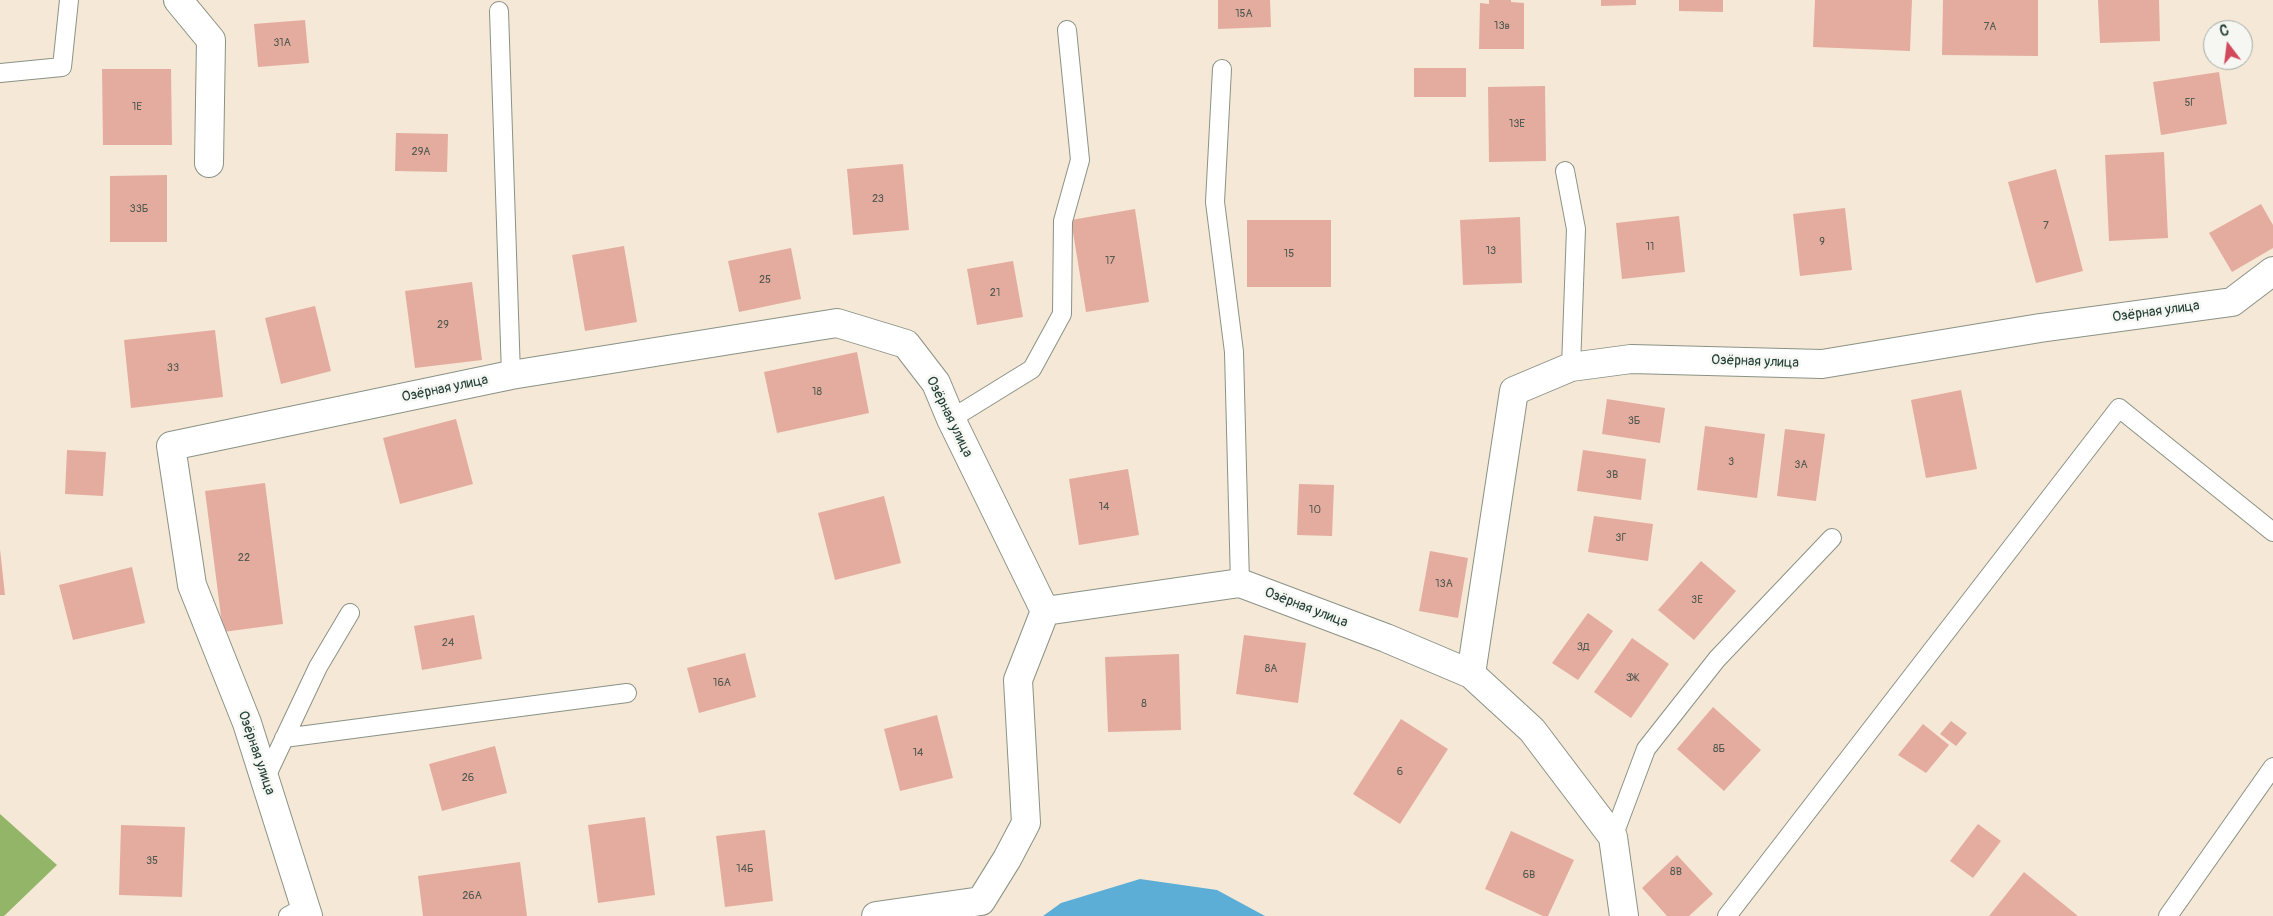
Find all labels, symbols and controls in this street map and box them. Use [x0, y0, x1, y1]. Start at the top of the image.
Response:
house number: 15А [1235, 7, 1253, 21]
house number: 13в [1494, 19, 1510, 33]
house number: 7А [1984, 20, 1996, 34]
north arrow [2203, 20, 2253, 70]
text: С [2218, 22, 2231, 40]
house number: 31А [273, 36, 291, 50]
house number: 5Г [2184, 96, 2196, 110]
house number: 1Е [132, 100, 142, 114]
house number: 13Е [1509, 117, 1525, 131]
house number: 29А [412, 145, 430, 159]
house number: 23 [872, 192, 884, 206]
house number: 33Б [130, 202, 148, 216]
house number: 7 [2043, 219, 2049, 233]
house number: 9 [1819, 235, 1825, 249]
house number: 11 [1646, 240, 1654, 254]
house number: 13 [1486, 244, 1496, 258]
house number: 15 [1284, 247, 1294, 261]
house number: 17 [1105, 254, 1115, 268]
house number: 25 [759, 273, 771, 287]
house number: 21 [990, 286, 1000, 300]
street label: Озёрная улица [2111, 298, 2201, 326]
house number: 29 [437, 318, 449, 332]
street label: Озёрная улица [1711, 352, 1799, 372]
house number: 33 [167, 361, 179, 375]
street label: Озёрная улица [400, 372, 490, 406]
street label: Озёрная улица [922, 374, 976, 460]
house number: 18 [812, 385, 822, 399]
house number: 3Б [1628, 414, 1640, 428]
house number: 3 [1728, 455, 1734, 469]
house number: 3А [1794, 458, 1808, 472]
house number: 3В [1606, 468, 1618, 482]
house number: 14 [1099, 500, 1109, 514]
house number: 10 [1309, 503, 1321, 517]
house number: 3Г [1615, 531, 1627, 545]
house number: 22 [238, 551, 250, 565]
house number: 13А [1435, 577, 1453, 591]
street label: Озёрная улица [1262, 584, 1350, 632]
house number: 3Е [1691, 593, 1703, 607]
house number: 24 [442, 636, 454, 650]
house number: 3Д [1577, 640, 1589, 654]
house number: 8А [1265, 662, 1277, 676]
house number: 3Ж [1626, 671, 1638, 685]
house number: 16А [713, 676, 731, 690]
house number: 8 [1141, 697, 1147, 711]
street label: Озёрная улица [234, 709, 278, 797]
house number: 8Б [1713, 742, 1725, 756]
house number: 14 [913, 746, 923, 760]
house number: 6 [1397, 765, 1403, 779]
house number: 26 [462, 771, 474, 785]
house number: 35 [146, 854, 158, 868]
house number: 14Б [736, 862, 754, 876]
house number: 8В [1670, 865, 1682, 879]
house number: 6В [1523, 868, 1535, 882]
house number: 26А [462, 889, 482, 903]

